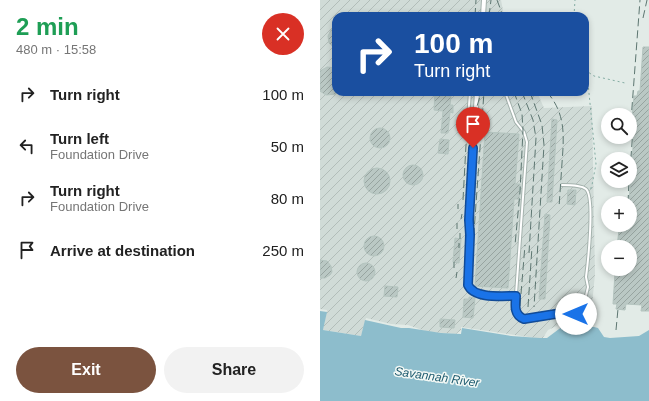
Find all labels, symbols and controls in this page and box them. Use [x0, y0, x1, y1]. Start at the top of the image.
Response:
text: 2 min [16, 13, 79, 40]
button: close [262, 13, 304, 55]
icon: right [348, 28, 400, 80]
text: 100 m [414, 28, 493, 59]
text: 480 m · 15:58 [16, 42, 96, 57]
text: Turn right [414, 61, 490, 81]
icon: right [16, 83, 38, 105]
text: Turn right [50, 86, 120, 103]
text: 100 m [262, 86, 304, 103]
pin [456, 107, 490, 148]
map controls [601, 108, 637, 276]
button: search [601, 108, 637, 144]
icon: arrive [462, 113, 484, 135]
text: Turn left [50, 130, 109, 147]
icon: left [16, 135, 38, 157]
text: 50 m [271, 138, 304, 155]
text: Foundation Drive [50, 147, 149, 162]
button: layers [601, 152, 637, 188]
text: Turn right [50, 182, 120, 199]
icon: right [16, 187, 38, 209]
text: 80 m [271, 190, 304, 207]
button: + [601, 196, 637, 232]
text: Foundation Drive [50, 199, 149, 214]
icon: arrive [16, 239, 38, 261]
button: − [601, 240, 637, 276]
text: Arrive at destination [50, 242, 195, 259]
text: 250 m [262, 242, 304, 259]
position arrow [555, 293, 597, 335]
button: Exit [16, 347, 156, 393]
button: Share [164, 347, 304, 393]
water label: Savannah River [394, 364, 481, 390]

